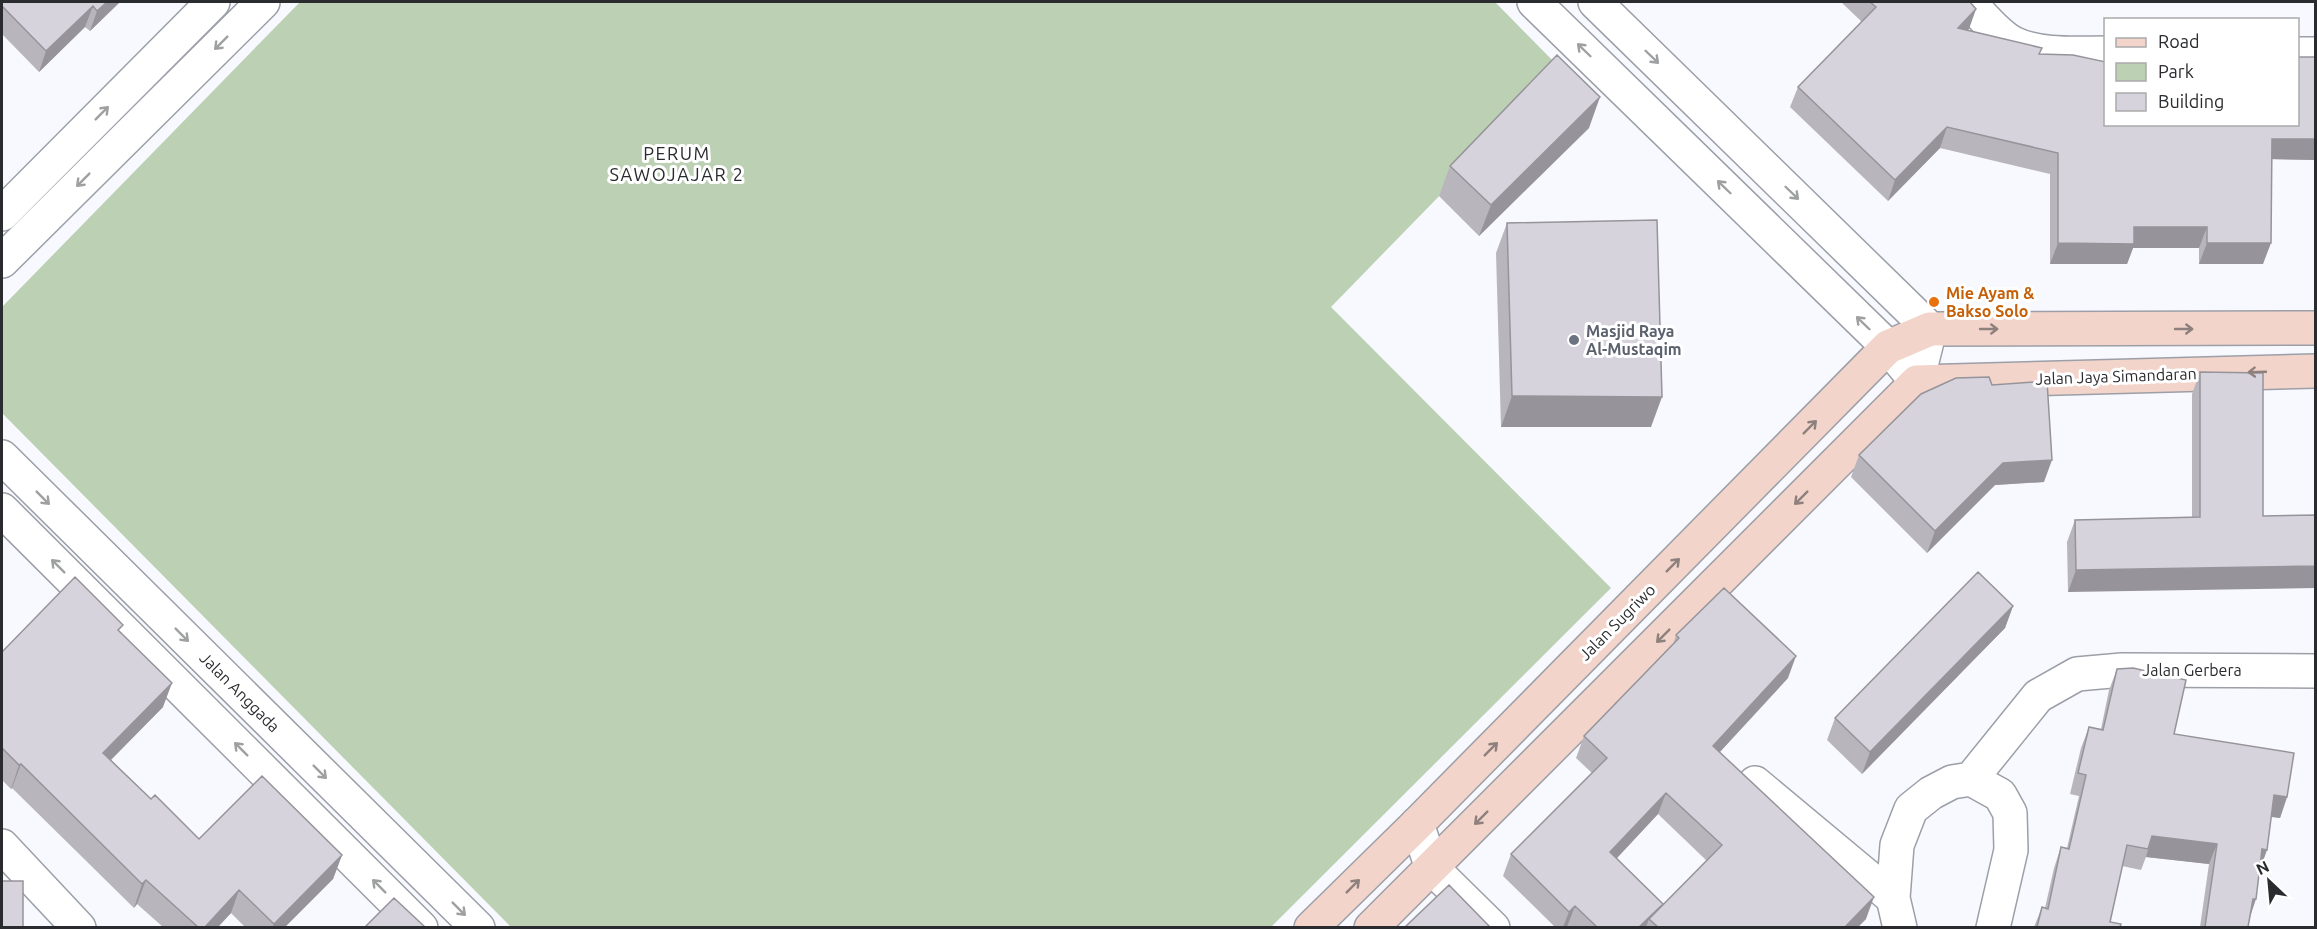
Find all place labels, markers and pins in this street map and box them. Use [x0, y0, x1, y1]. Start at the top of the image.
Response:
place label: Mie Ayam & Bakso Solo [1946, 284, 2034, 320]
marker: Mie Ayam & Bakso Solo [1927, 295, 1941, 309]
place label: Masjid Raya Al-Mustaqim [1586, 322, 1682, 358]
marker: Masjid Raya Al-Mustaqim [1567, 333, 1581, 347]

